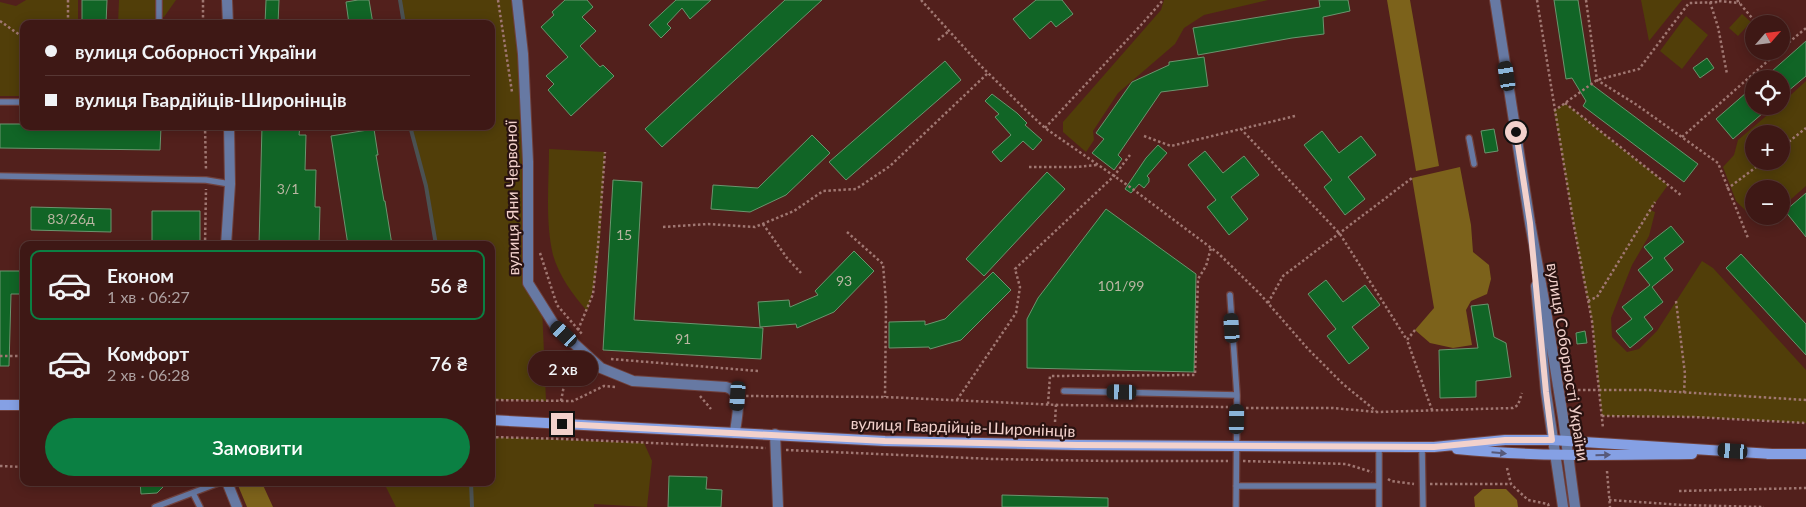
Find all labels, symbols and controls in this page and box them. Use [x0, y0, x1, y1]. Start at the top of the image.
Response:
north arrow [1745, 15, 1790, 60]
map controls [1745, 15, 1790, 225]
text: вулиця Соборності України [75, 40, 316, 63]
car [1497, 60, 1516, 92]
button: locate [1745, 70, 1790, 115]
text: вулиця Гвардійців-Широнінців [75, 88, 347, 111]
street label: вулиця Яни Червоної [501, 119, 522, 276]
route start [1505, 121, 1527, 143]
button: + [1745, 125, 1790, 170]
house number: 3/1 [277, 180, 299, 197]
button: − [1745, 180, 1790, 225]
house number: 83/26д [47, 210, 95, 227]
house number: 15 [616, 226, 632, 243]
street label: вулиця Соборності України [1543, 261, 1594, 462]
icon: car [47, 263, 92, 308]
text: Економ [107, 264, 174, 287]
house number: 93 [836, 272, 852, 289]
text: 56 ₴ [430, 274, 468, 297]
house number: 101/99 [1098, 277, 1144, 294]
text: 1 хв · 06:27 [107, 287, 190, 306]
car [1223, 313, 1240, 343]
car [547, 318, 580, 350]
house number: 91 [675, 330, 691, 347]
icon: car [47, 341, 92, 386]
text: Комфорт [107, 342, 189, 365]
text: 76 ₴ [430, 352, 468, 375]
callout: 2 хв [527, 352, 597, 386]
text: 2 хв [548, 359, 578, 378]
text: 2 хв · 06:28 [107, 365, 190, 384]
car [729, 381, 746, 411]
car [1106, 384, 1137, 400]
car [1229, 404, 1244, 434]
route end [551, 413, 573, 435]
street label: вулиця Гвардійців-Широнінців [850, 413, 1076, 440]
button: Замовити [45, 418, 470, 476]
car [1717, 442, 1748, 460]
one-way arrow [1492, 450, 1508, 458]
one-way arrow [1595, 451, 1611, 459]

